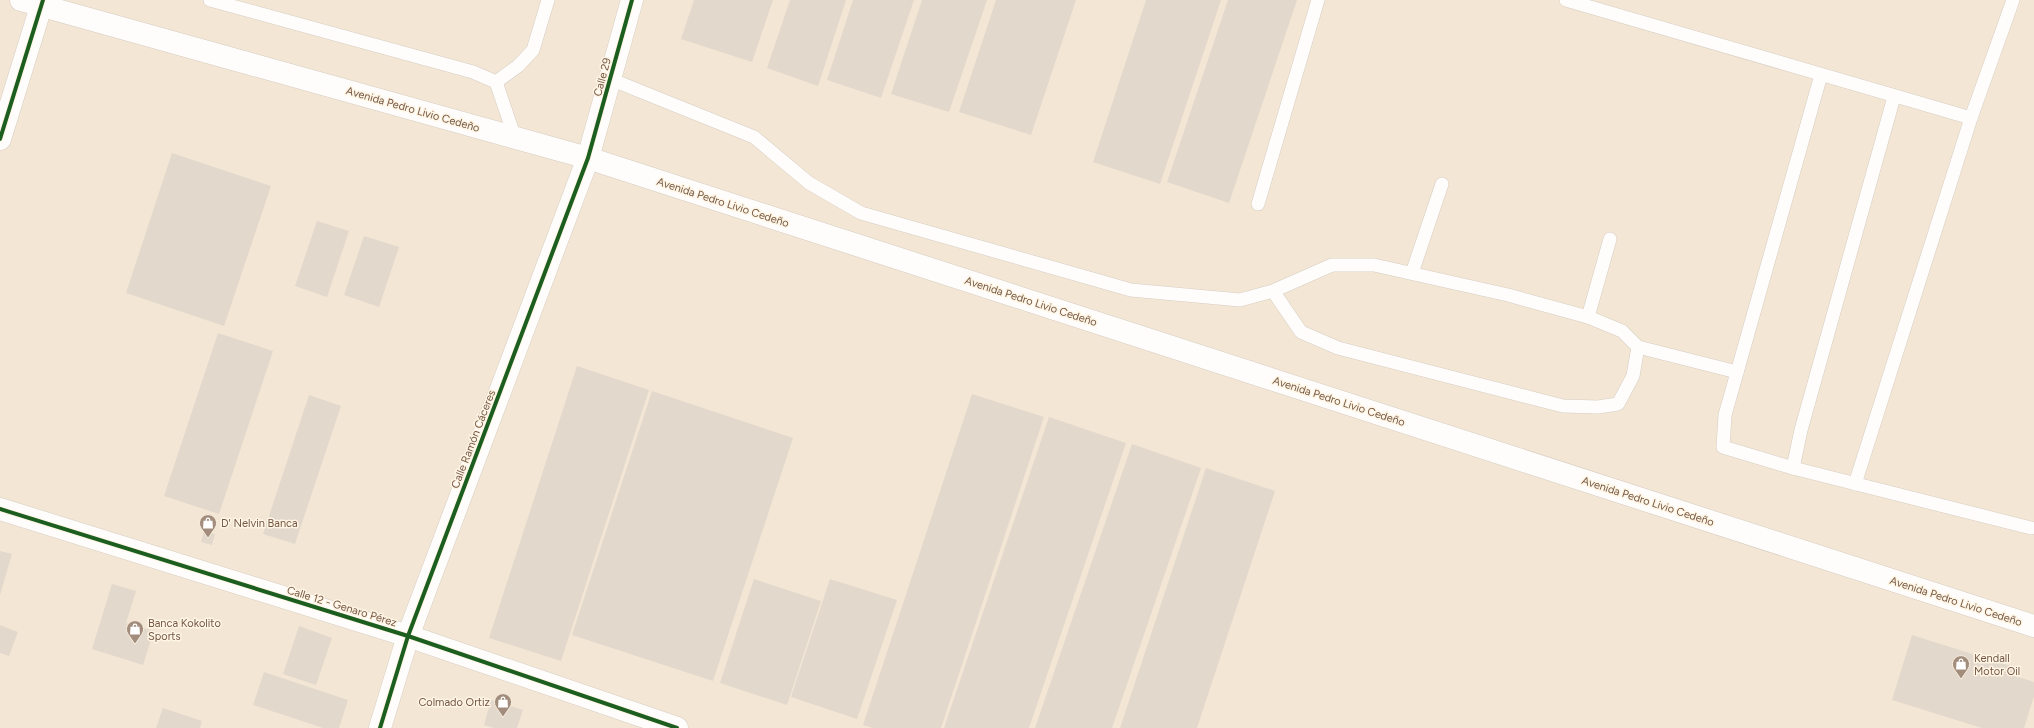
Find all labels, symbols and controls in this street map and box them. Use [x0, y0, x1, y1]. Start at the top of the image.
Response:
street label: Calle 29 [591, 56, 614, 98]
street label: Avenida Pedro Livio Cedeño [345, 84, 481, 135]
street label: Avenida Pedro Livio Cedeño [655, 175, 791, 230]
street label: Avenida Pedro Livio Cedeño [963, 274, 1099, 329]
street label: Avenida Pedro Livio Cedeño [1271, 374, 1407, 429]
street label: Calle Ramón Cáceres [449, 388, 498, 490]
street label: Avenida Pedro Livio Cedeño [1580, 474, 1716, 529]
shop icon: D' Nelvin Banca [198, 513, 218, 538]
place label: D' Nelvin Banca [221, 517, 298, 530]
street label: Avenida Pedro Livio Cedeño [1888, 574, 2024, 629]
street label: Calle 12 - Genaro Pérez [285, 584, 398, 629]
place label: Banca Kokolito Sports [148, 617, 221, 643]
shop icon: Banca Kokolito Sports [125, 619, 145, 644]
place label: Kendall Motor Oil [1974, 652, 2020, 678]
shop icon: Kendall Motor Oil [1951, 654, 1971, 679]
shop icon: Colmado Ortiz [493, 692, 513, 717]
place label: Colmado Ortiz [418, 696, 490, 709]

